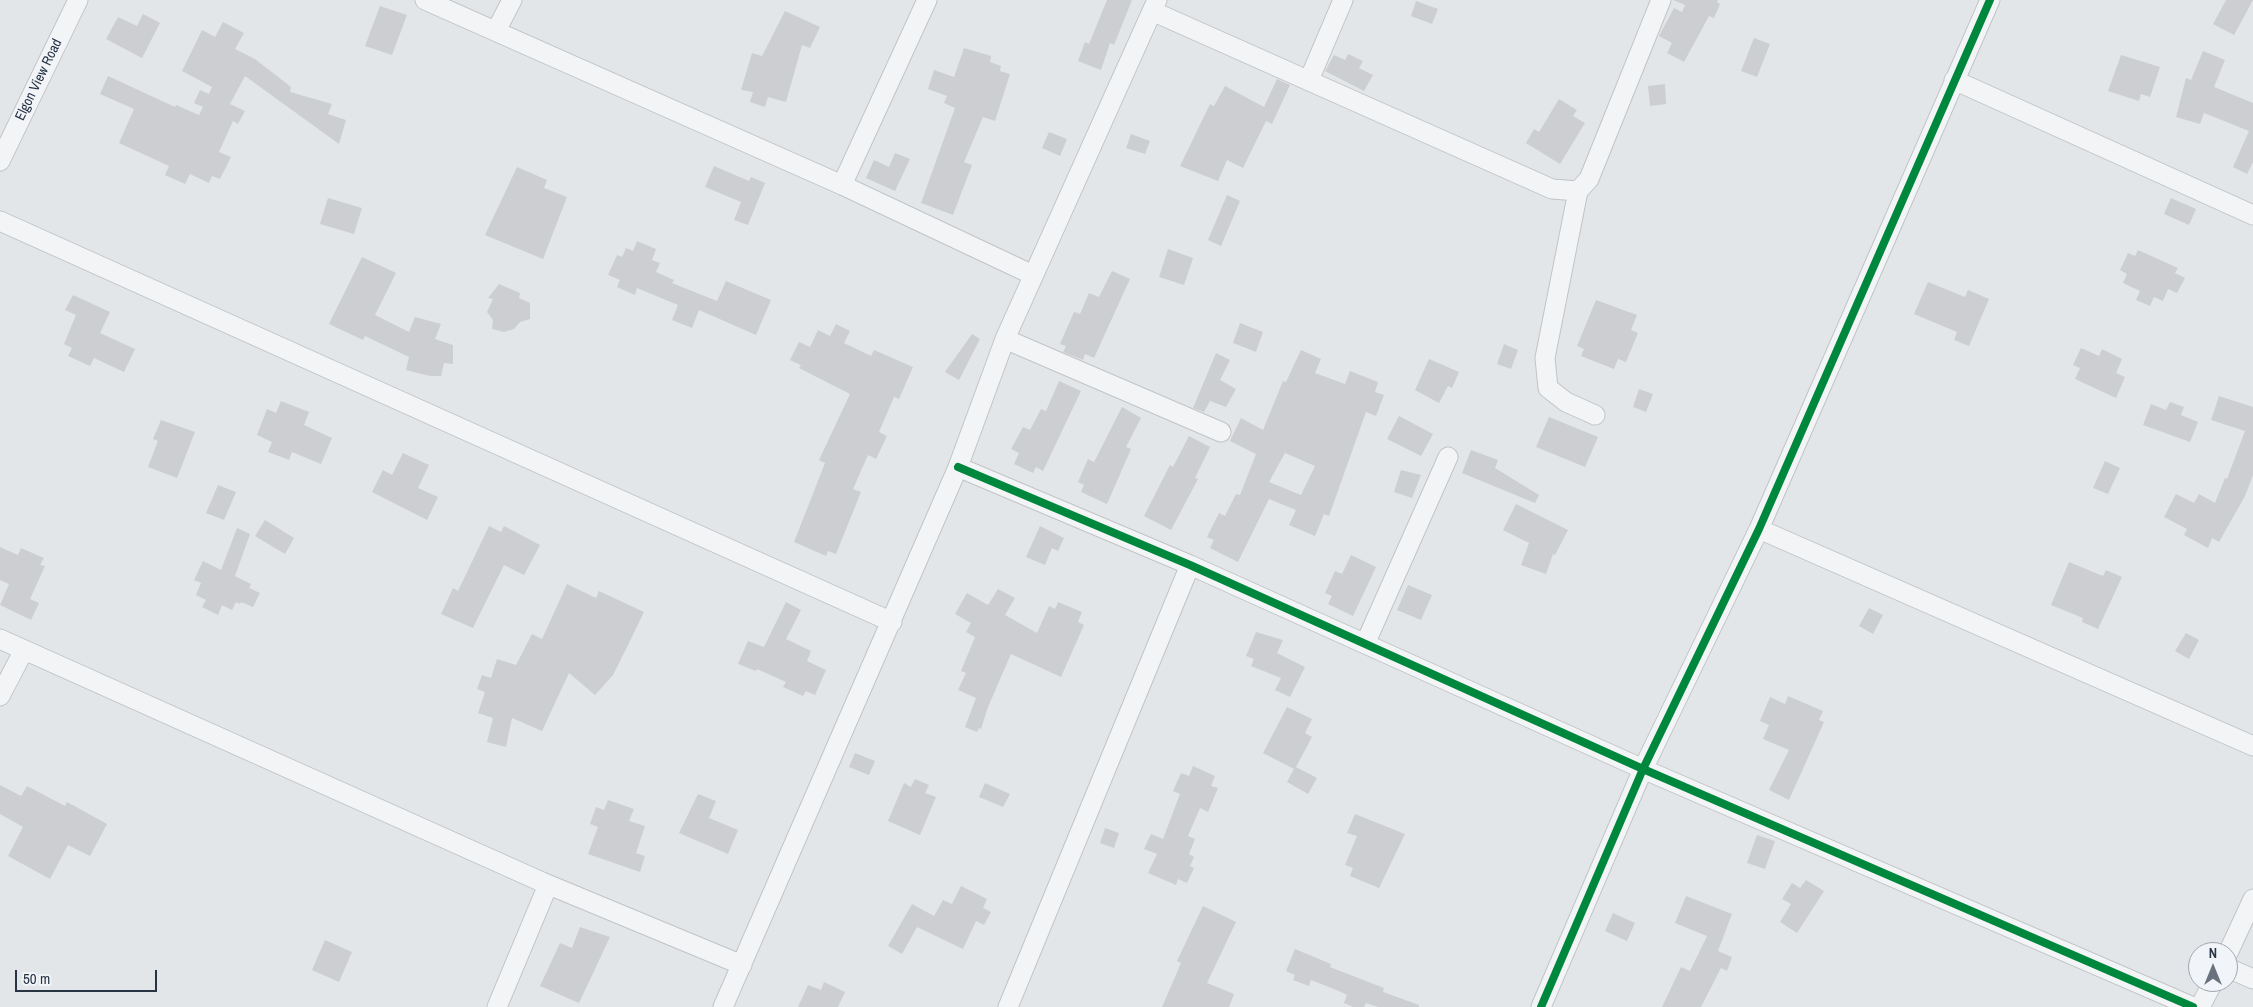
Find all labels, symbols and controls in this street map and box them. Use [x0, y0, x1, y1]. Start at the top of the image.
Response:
street label: Elgon View Road [12, 37, 66, 123]
north arrow [2188, 942, 2238, 992]
text: N [2209, 944, 2217, 962]
scale bar [18, 960, 160, 992]
text: 50 m [23, 968, 50, 989]

